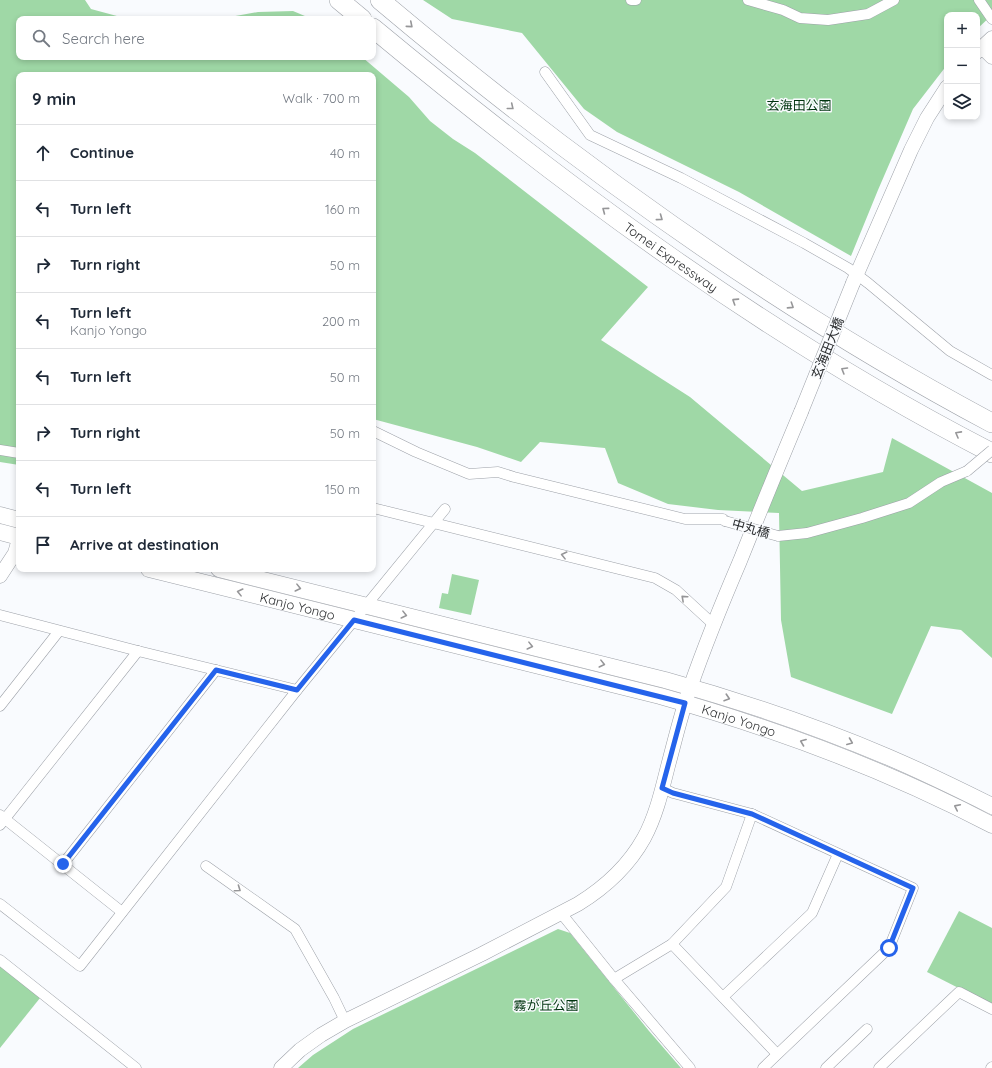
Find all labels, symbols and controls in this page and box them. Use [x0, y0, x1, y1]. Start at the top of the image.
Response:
map controls [944, 12, 980, 120]
button: + [944, 12, 980, 48]
search box [16, 16, 376, 60]
one-way arrow [405, 21, 412, 28]
icon: search [30, 27, 52, 49]
text: Search here [62, 29, 145, 48]
button: − [944, 48, 980, 84]
button: layers [944, 84, 980, 120]
text: 9 min [32, 88, 76, 109]
text: Walk · 700 m [283, 90, 360, 106]
park label: 玄海田公園 [766, 97, 832, 113]
one-way arrow [506, 102, 513, 109]
icon: ahead [32, 142, 54, 164]
text: Continue [70, 143, 134, 162]
text: 40 m [330, 145, 360, 161]
icon: left [32, 198, 54, 220]
text: Turn left [70, 199, 132, 218]
text: 160 m [325, 201, 360, 217]
one-way arrow [603, 208, 610, 215]
one-way arrow [656, 213, 663, 221]
street label: Tomei Expressway [621, 219, 721, 295]
icon: right [32, 254, 54, 276]
text: Turn right [70, 255, 141, 274]
text: 50 m [330, 257, 360, 273]
one-way arrow [732, 299, 739, 306]
one-way arrow [787, 301, 794, 309]
text: Turn left [70, 303, 132, 322]
icon: left [32, 310, 54, 332]
text: 200 m [322, 313, 360, 329]
street label: 玄海田大橋 [807, 315, 847, 381]
text: Kanjo Yongo [70, 322, 147, 338]
icon: left [32, 366, 54, 388]
text: Turn left [70, 367, 132, 386]
one-way arrow [841, 368, 848, 375]
text: 50 m [330, 369, 360, 385]
icon: right [32, 422, 54, 444]
text: Turn right [70, 423, 141, 442]
text: 50 m [330, 425, 360, 441]
one-way arrow [954, 432, 962, 439]
icon: left [32, 478, 54, 500]
text: Turn left [70, 479, 132, 498]
text: 150 m [325, 481, 360, 497]
street label: 中丸橋 [730, 515, 772, 541]
icon: arrive [32, 534, 54, 556]
text: Arrive at destination [70, 535, 219, 554]
one-way arrow [560, 551, 567, 560]
one-way arrow [295, 584, 301, 592]
one-way arrow [237, 588, 243, 596]
street label: Kanjo Yongo [258, 589, 337, 623]
one-way arrow [682, 596, 689, 603]
one-way arrow [400, 610, 407, 619]
one-way arrow [527, 642, 534, 650]
one-way arrow [598, 659, 605, 668]
one-way arrow [724, 694, 731, 702]
street label: Kanjo Yongo [700, 701, 778, 740]
one-way arrow [845, 737, 853, 745]
one-way arrow [800, 739, 807, 747]
one-way arrow [954, 804, 961, 812]
route end [54, 855, 72, 873]
one-way arrow [234, 884, 241, 891]
route start [880, 939, 898, 957]
park label: 霧が丘公園 [513, 997, 579, 1013]

